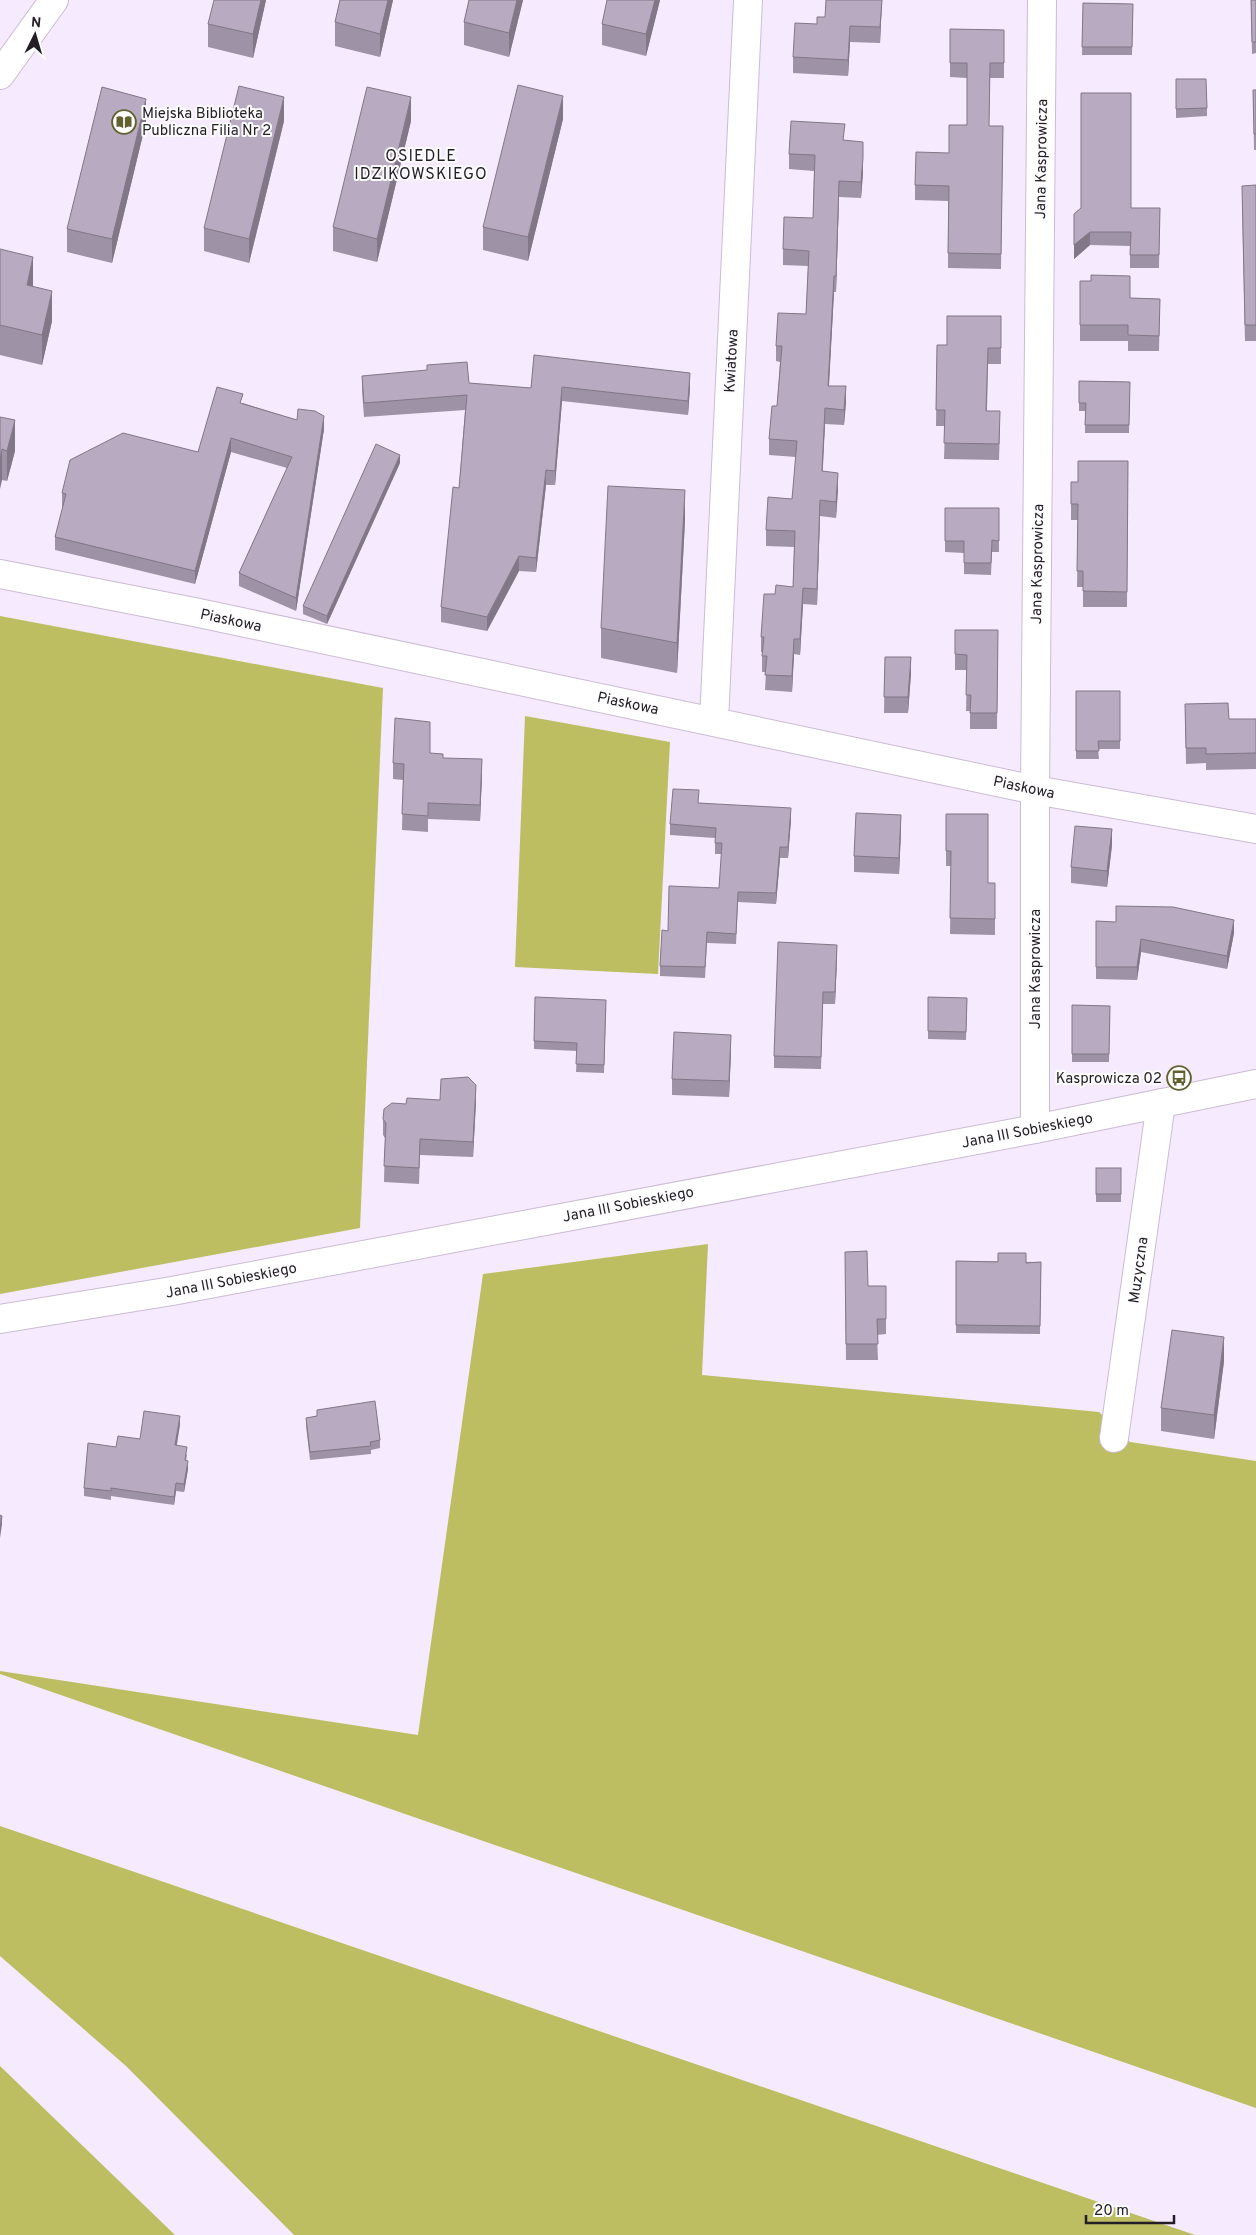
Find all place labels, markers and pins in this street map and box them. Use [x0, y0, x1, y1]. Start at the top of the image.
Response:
place label: Miejska Biblioteka Publiczna Filia Nr 2 [142, 105, 271, 141]
library icon: Miejska Biblioteka Publiczna Filia Nr 2 [111, 109, 137, 135]
bus stop icon: Kasprowicza 02 [1166, 1065, 1192, 1091]
place label: Kasprowicza 02 [1056, 1070, 1162, 1089]

